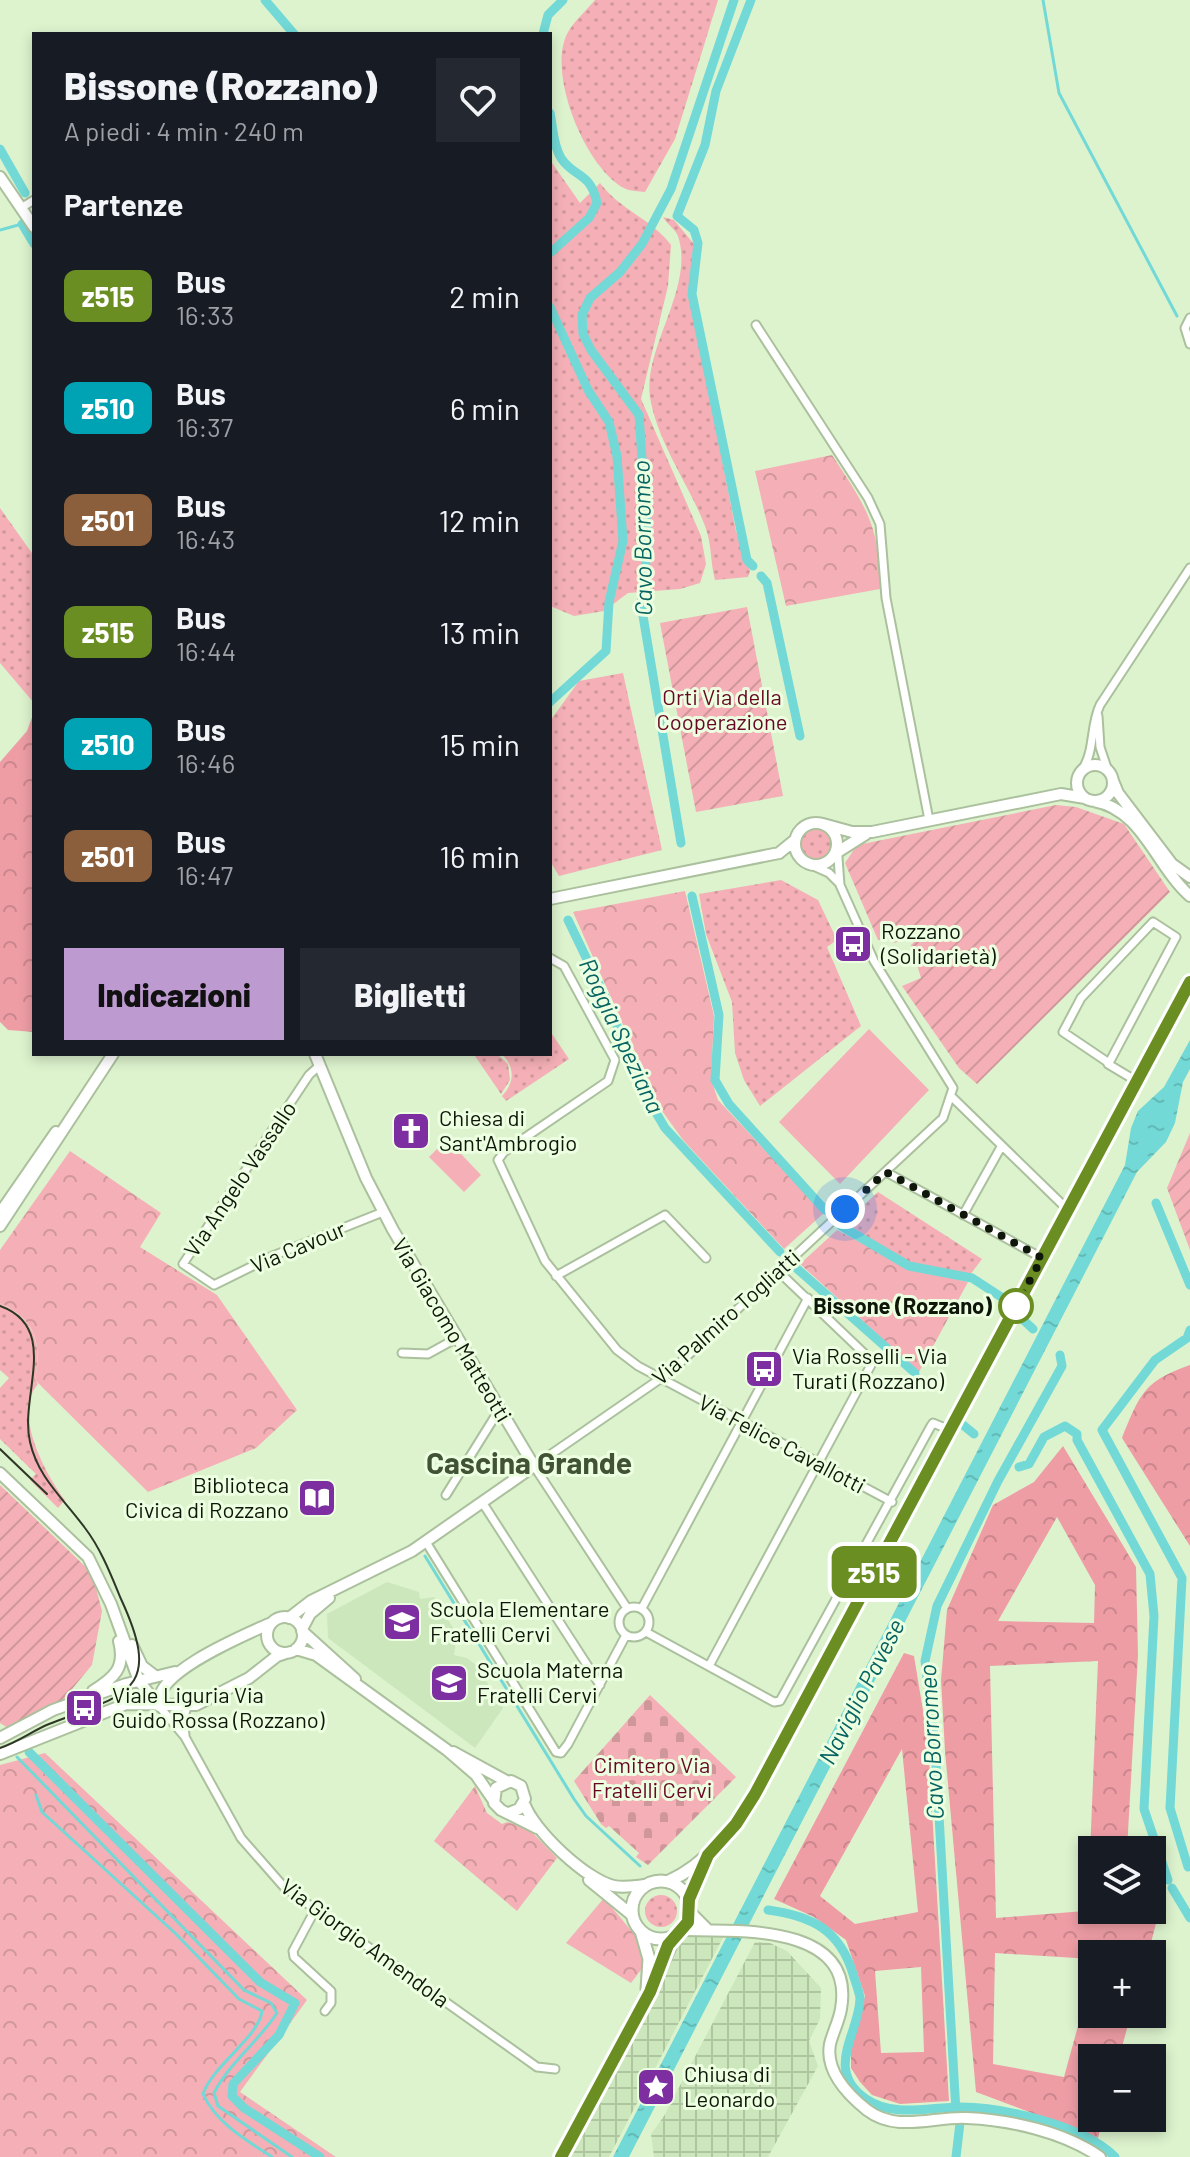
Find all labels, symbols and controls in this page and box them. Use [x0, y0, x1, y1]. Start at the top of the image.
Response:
button: heart [436, 58, 520, 142]
text: Bissone (Rozzano) [64, 62, 377, 108]
text: A piedi · 4 min · 240 m [64, 115, 304, 146]
text: Partenze [64, 186, 183, 222]
text: Bus [176, 263, 226, 299]
text: 2 min [449, 278, 520, 314]
text: z515 [82, 279, 134, 313]
text: 16:33 [176, 299, 234, 330]
text: Bus [176, 375, 226, 411]
text: 6 min [450, 390, 520, 426]
text: z510 [81, 391, 135, 425]
text: 16:37 [176, 411, 233, 442]
water label: Cavo Borromeo [626, 460, 657, 616]
text: Bus [176, 487, 226, 523]
text: 12 min [439, 502, 520, 538]
text: z501 [81, 503, 135, 537]
text: 16:43 [176, 523, 235, 554]
text: Bus [176, 599, 226, 635]
text: 13 min [439, 614, 520, 650]
text: z515 [82, 615, 134, 649]
text: 16:44 [176, 635, 236, 666]
park label: Orti Via della Cooperazione [656, 683, 788, 734]
text: Bus [176, 711, 226, 747]
text: 15 min [439, 726, 520, 762]
text: z510 [81, 727, 135, 761]
text: 16:46 [176, 747, 235, 778]
text: Bus [176, 823, 226, 859]
text: 16 min [439, 838, 520, 874]
text: z501 [81, 839, 135, 873]
text: 16:47 [176, 859, 233, 890]
place label: Rozzano (Solidarietà) [880, 917, 996, 968]
bus stop icon: Rozzano (Solidarietà) [832, 923, 874, 965]
button: Indicazioni [64, 948, 284, 1040]
button: Biglietti [300, 948, 520, 1040]
water label: Roggia Speziana [574, 953, 671, 1118]
street label: Via Angelo Vassallo [178, 1096, 301, 1261]
place label: Chiesa di Sant'Ambrogio [439, 1104, 577, 1155]
church icon: Chiesa di Sant'Ambrogio [390, 1110, 432, 1152]
your location [825, 1189, 865, 1229]
street label: Via Cavour [246, 1215, 349, 1278]
street label: Via Giacomo Matteotti [388, 1233, 518, 1426]
street label: Via Palmiro Togliatti [646, 1243, 805, 1389]
marker: Bissone (Rozzano) [999, 1289, 1033, 1323]
place label: Bissone (Rozzano) [813, 1292, 992, 1318]
place label: Via Rosselli - Via Turati (Rozzano) [792, 1342, 947, 1393]
bus stop icon: Via Rosselli - Via Turati (Rozzano) [743, 1348, 785, 1390]
street label: Via Felice Cavallotti [695, 1388, 870, 1498]
district label: Cascina Grande [426, 1444, 632, 1480]
place label: Biblioteca Civica di Rozzano [125, 1471, 289, 1522]
library icon: Biblioteca Civica di Rozzano [296, 1477, 338, 1519]
line badge: z515 [818, 1546, 930, 1598]
text: z515 [848, 1555, 900, 1589]
place label: Scuola Elementare Fratelli Cervi [430, 1595, 609, 1646]
school or university icon: Scuola Elementare Fratelli Cervi [381, 1601, 423, 1643]
water label: Naviglio Pavese [812, 1614, 910, 1769]
place label: Scuola Materna Fratelli Cervi [477, 1656, 623, 1707]
school or university icon: Scuola Materna Fratelli Cervi [428, 1662, 470, 1704]
water label: Cavo Borromeo [912, 1664, 949, 1821]
place label: Viale Liguria Via Guido Rossa (Rozzano) [112, 1681, 325, 1732]
bus stop icon: Viale Liguria Via Guido Rossa (Rozzano) [63, 1687, 105, 1729]
park label: Cimitero Via Fratelli Cervi [592, 1751, 712, 1802]
map controls [1078, 1836, 1166, 2132]
button: layers [1078, 1836, 1166, 1924]
street label: Via Giorgio Amendola [276, 1872, 455, 2012]
button: + [1078, 1940, 1166, 2028]
button: − [1078, 2044, 1166, 2132]
place label: Chiusa di Leonardo [684, 2060, 775, 2111]
place icon: Chiusa di Leonardo [635, 2066, 677, 2108]

